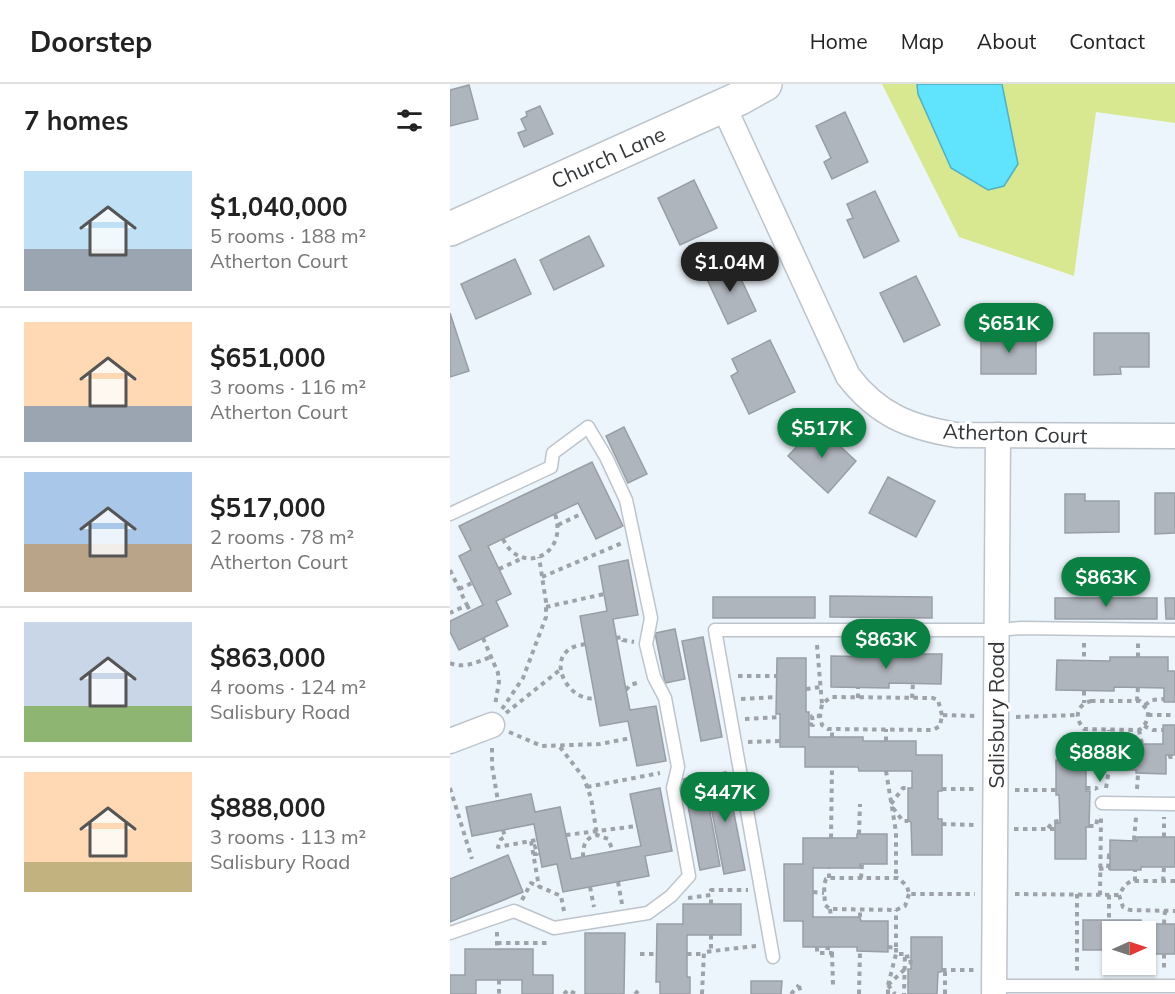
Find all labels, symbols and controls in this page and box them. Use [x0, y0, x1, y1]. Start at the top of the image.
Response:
text: Doorstep [30, 24, 152, 59]
text: Home [810, 28, 868, 54]
text: Map [901, 28, 944, 54]
text: About [977, 28, 1036, 54]
text: Contact [1069, 28, 1145, 54]
text: 7 homes [24, 104, 128, 137]
icon: filters [393, 104, 426, 137]
street label: Church Lane [547, 120, 669, 194]
text: $1,040,000 [210, 190, 348, 223]
icon: home [72, 195, 144, 267]
text: 5 rooms · 188 m² [210, 223, 366, 248]
pin: $1.04M [681, 242, 779, 293]
text: Atherton Court [210, 248, 348, 273]
text: $1.04M [695, 249, 765, 274]
pin: $651K [967, 303, 1051, 354]
text: $651K [978, 310, 1040, 335]
text: $651,000 [210, 341, 326, 374]
icon: home [72, 346, 144, 418]
text: 3 rooms · 116 m² [210, 374, 366, 399]
text: Atherton Court [210, 399, 348, 424]
pin: $517K [780, 408, 864, 459]
text: $517K [791, 415, 853, 440]
street label: Atherton Court [942, 417, 1088, 449]
text: $517,000 [210, 491, 326, 524]
icon: home [72, 496, 144, 568]
text: 2 rooms · 78 m² [210, 524, 354, 549]
text: Atherton Court [210, 549, 348, 574]
pin: $863K [1064, 557, 1148, 608]
text: $863K [1075, 564, 1137, 589]
pin: $863K [844, 619, 928, 670]
text: $863K [855, 626, 917, 651]
text: $863,000 [210, 641, 326, 674]
street label: Salisbury Road [983, 641, 1009, 789]
icon: home [72, 646, 144, 718]
text: 4 rooms · 124 m² [210, 674, 366, 699]
text: Salisbury Road [210, 699, 350, 724]
pin: $888K [1058, 732, 1142, 783]
text: $888K [1069, 739, 1131, 764]
pin: $447K [683, 772, 767, 823]
text: $447K [694, 779, 756, 804]
text: $888,000 [210, 791, 326, 824]
icon: home [72, 796, 144, 868]
text: 3 rooms · 113 m² [210, 824, 366, 849]
text: Salisbury Road [210, 849, 350, 874]
north arrow [1102, 921, 1156, 975]
map controls [1102, 921, 1156, 975]

